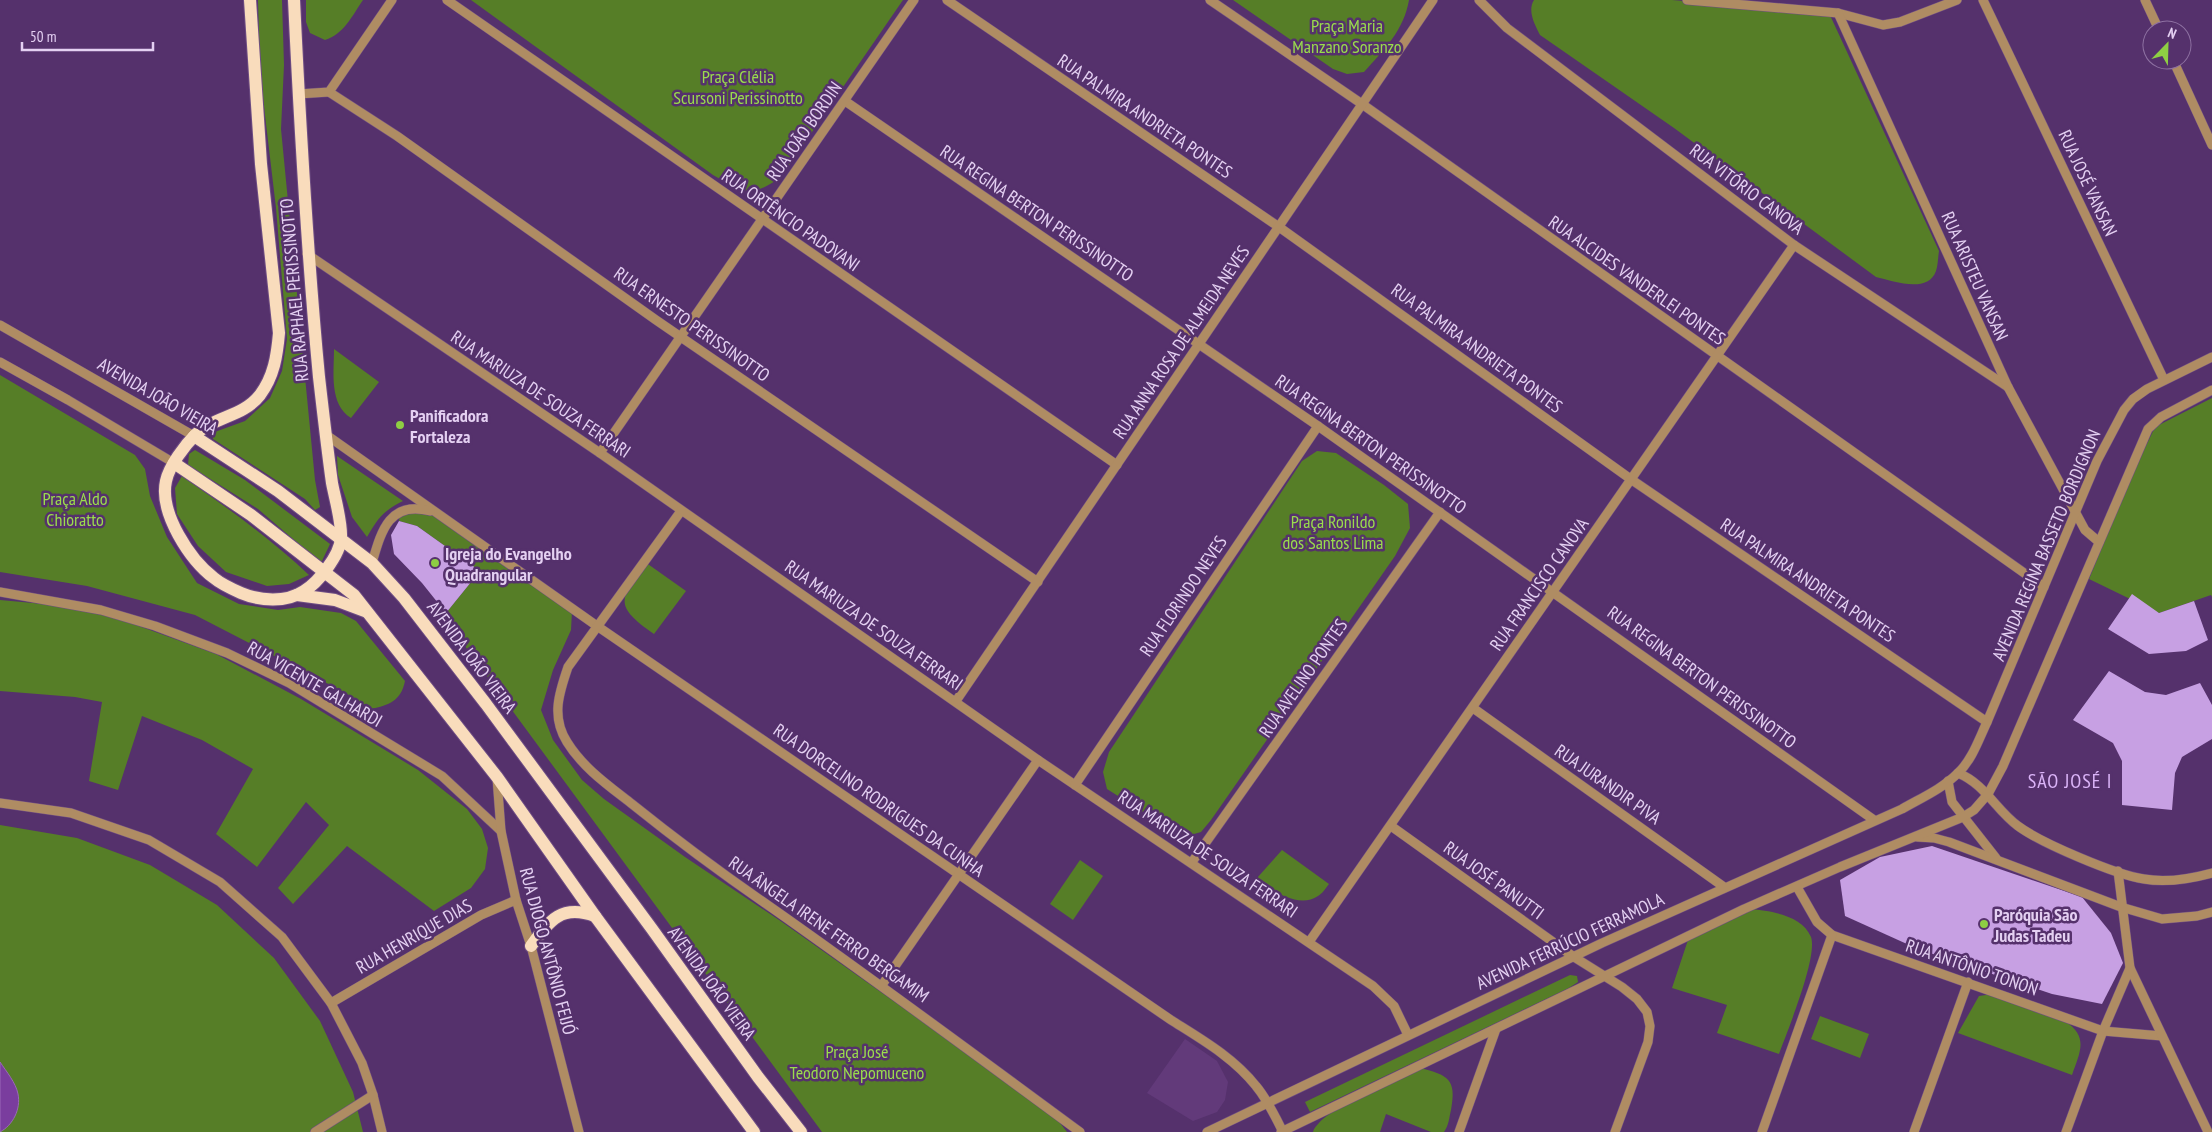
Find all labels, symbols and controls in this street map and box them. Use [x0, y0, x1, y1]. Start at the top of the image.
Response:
park label: Praça Maria Manzano Soranzo [1292, 14, 1402, 58]
scale bar [22, 20, 154, 52]
north arrow [2142, 20, 2192, 70]
text: N [2165, 23, 2179, 43]
text: 50 m [30, 27, 56, 46]
street label: RUA PALMIRA ANDRIETA PONTES [1053, 49, 1237, 183]
park label: Praça Clélia Scursoni Perissinotto [673, 65, 803, 109]
street label: RUA JOÃO BORDIN [761, 77, 847, 185]
street label: RUA JOSÉ VANSAN [2053, 126, 2123, 240]
street label: RUA VITÓRIO CANOVA [1685, 139, 1809, 240]
street label: RUA REGINA BERTON PERISSINOTTO [936, 140, 1138, 286]
street label: RUA ORTÊNCIO PADOVANI [717, 164, 865, 276]
street label: RUA RAPHAEL PERISSINOTTO [275, 197, 313, 383]
street label: RUA ARISTEU VANSAN [1936, 208, 2014, 344]
street label: RUA ALCIDES VANDERLEI PONTES [1544, 210, 1730, 350]
street label: RUA ANNA ROSA DE ALMEIDA NEVES [1108, 241, 1254, 443]
street label: RUA ERNESTO PERISSINOTTO [610, 261, 775, 387]
street label: RUA PALMIRA ANDRIETA PONTES [1387, 278, 1567, 418]
street label: RUA MARIUZA DE SOUZA FERRARI [447, 325, 635, 463]
street label: AVENIDA JOÃO VIEIRA [94, 352, 223, 440]
street label: RUA REGINA BERTON PERISSINOTTO [1271, 369, 1471, 519]
place label: Panificadora Fortaleza [410, 404, 488, 448]
marker: Panificadora Fortaleza [394, 419, 406, 431]
street label: AVENIDA REGINA BASSETO BORDIGNON [1987, 426, 2105, 664]
park label: Praça Aldo Chioratto [43, 487, 108, 531]
park label: Praça Ronildo dos Santos Lima [1282, 510, 1384, 554]
street label: RUA FRANCISCO CANOVA [1485, 513, 1594, 655]
street label: RUA PALMIRA ANDRIETA PONTES [1716, 513, 1900, 647]
street label: RUA FLORINDO NEVES [1134, 531, 1232, 661]
place label: Igreja do Evangelho Quadrangular [445, 542, 572, 586]
street label: RUA MARIUZA DE SOUZA FERRARI [781, 555, 967, 695]
marker: Igreja do Evangelho Quadrangular [429, 557, 441, 569]
street label: AVENIDA JOÃO VIEIRA [422, 596, 522, 718]
street label: RUA REGINA BERTON PERISSINOTTO [1603, 601, 1801, 753]
street label: RUA AVELINO PONTES [1254, 614, 1352, 742]
street label: RUA VICENTE GALHARDI [243, 636, 387, 732]
street label: RUA DORCELINO RODRIGUES DA CUNHA [769, 718, 989, 882]
street label: RUA JURANDIR PIVA [1550, 739, 1666, 829]
district label: SÃO JOSÉ I [2028, 768, 2112, 794]
street label: RUA MARIUZA DE SOUZA FERRARI [1114, 785, 1302, 923]
street label: RUA JOSÉ PANUTTI [1439, 836, 1549, 924]
street label: RUA ÂNGELA IRENE FERRO BERGAMIM [724, 851, 934, 1007]
street label: RUA DIOGO ANTÔNIO FEIJÓ [515, 865, 581, 1037]
street label: AVENIDA FERRÚCIO FERRAMOLA [1472, 887, 1668, 995]
street label: RUA HENRIQUE DIAS [352, 893, 476, 979]
place label: Paróquia São Judas Tadeu [1993, 903, 2077, 947]
marker: Paróquia São Judas Tadeu [1978, 918, 1990, 930]
street label: AVENIDA JOÃO VIEIRA [663, 922, 761, 1045]
street label: RUA ANTÔNIO TONON [1903, 934, 2041, 1000]
park label: Praça José Teodoro Nepomuceno [790, 1040, 925, 1084]

